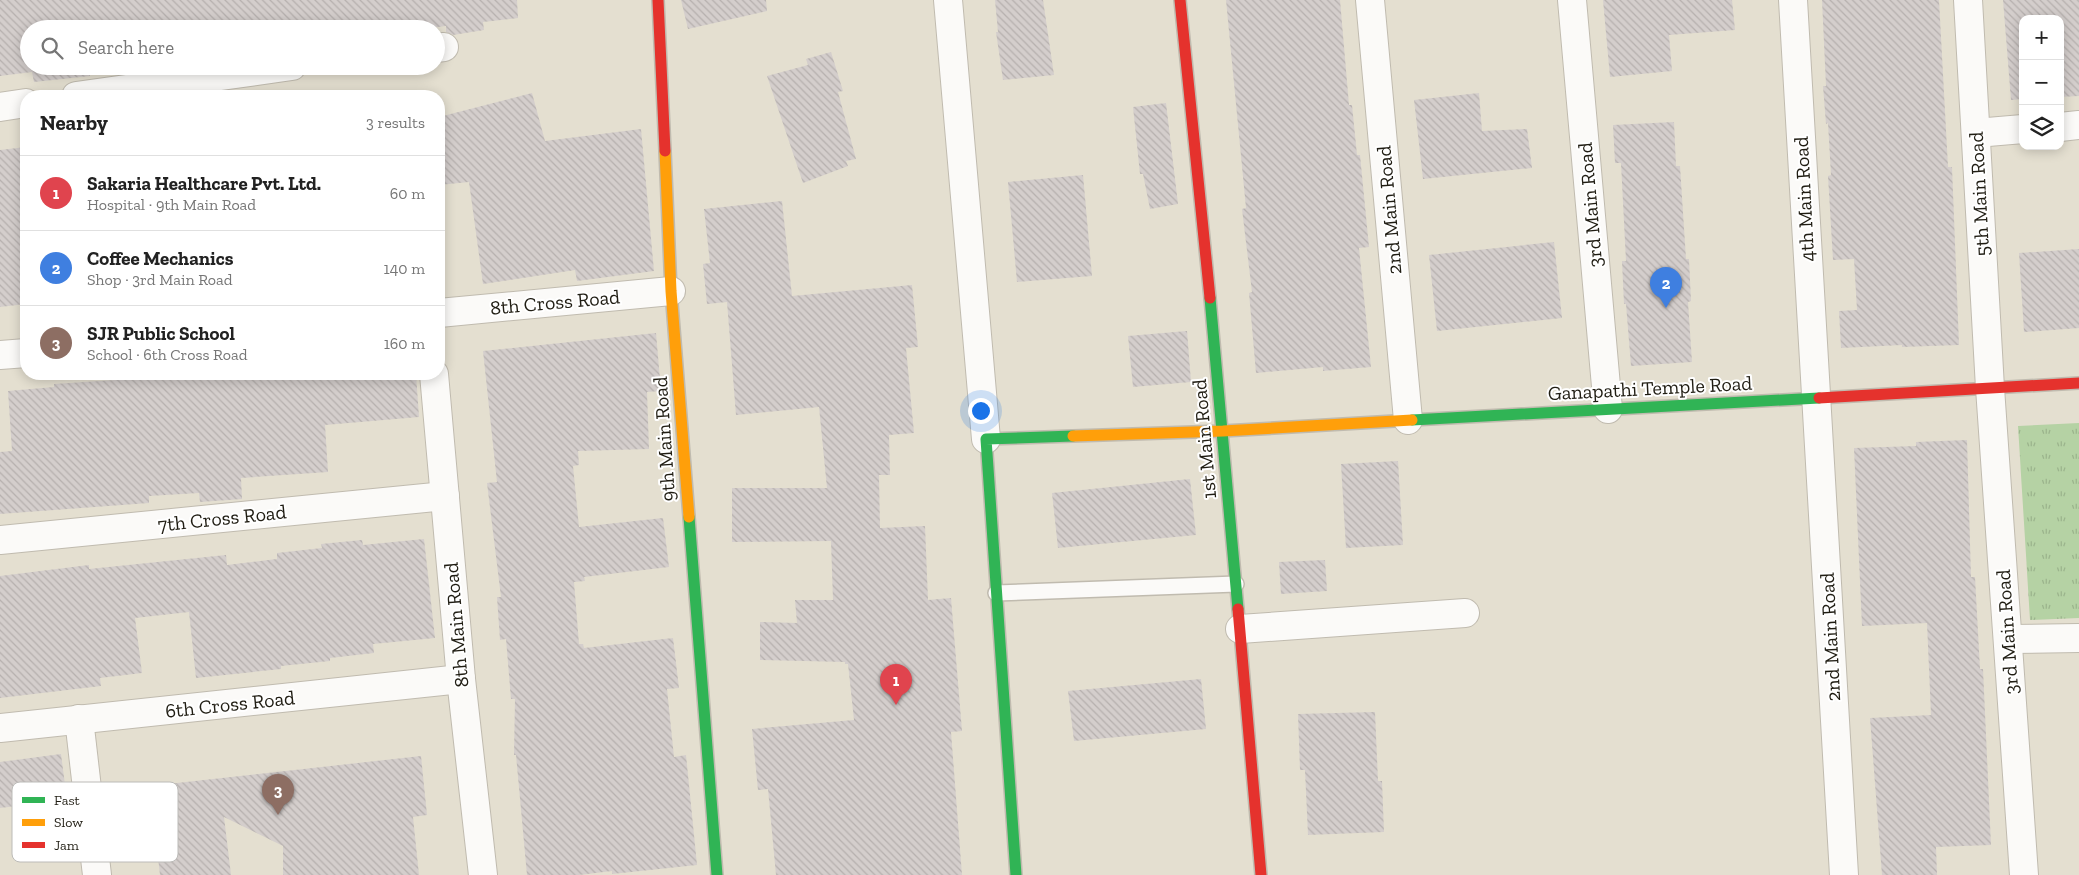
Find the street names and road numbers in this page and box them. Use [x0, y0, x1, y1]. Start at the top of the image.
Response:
street label: 5th Main Road [1964, 131, 1994, 257]
street label: 4th Main Road [1789, 136, 1819, 262]
street label: 3rd Main Road [1573, 141, 1607, 269]
street label: 2nd Main Road [1371, 145, 1407, 275]
street label: 8th Cross Road [489, 284, 621, 320]
street label: Ganapathi Temple Road [1547, 371, 1753, 405]
street label: 9th Main Road [648, 376, 680, 502]
street label: 1st Main Road [1187, 378, 1221, 500]
street label: 7th Cross Road [157, 499, 287, 537]
street label: 8th Main Road [439, 561, 473, 689]
street label: 3rd Main Road [1991, 569, 2023, 695]
street label: 2nd Main Road [1815, 572, 1845, 702]
street label: 6th Cross Road [164, 685, 296, 723]

